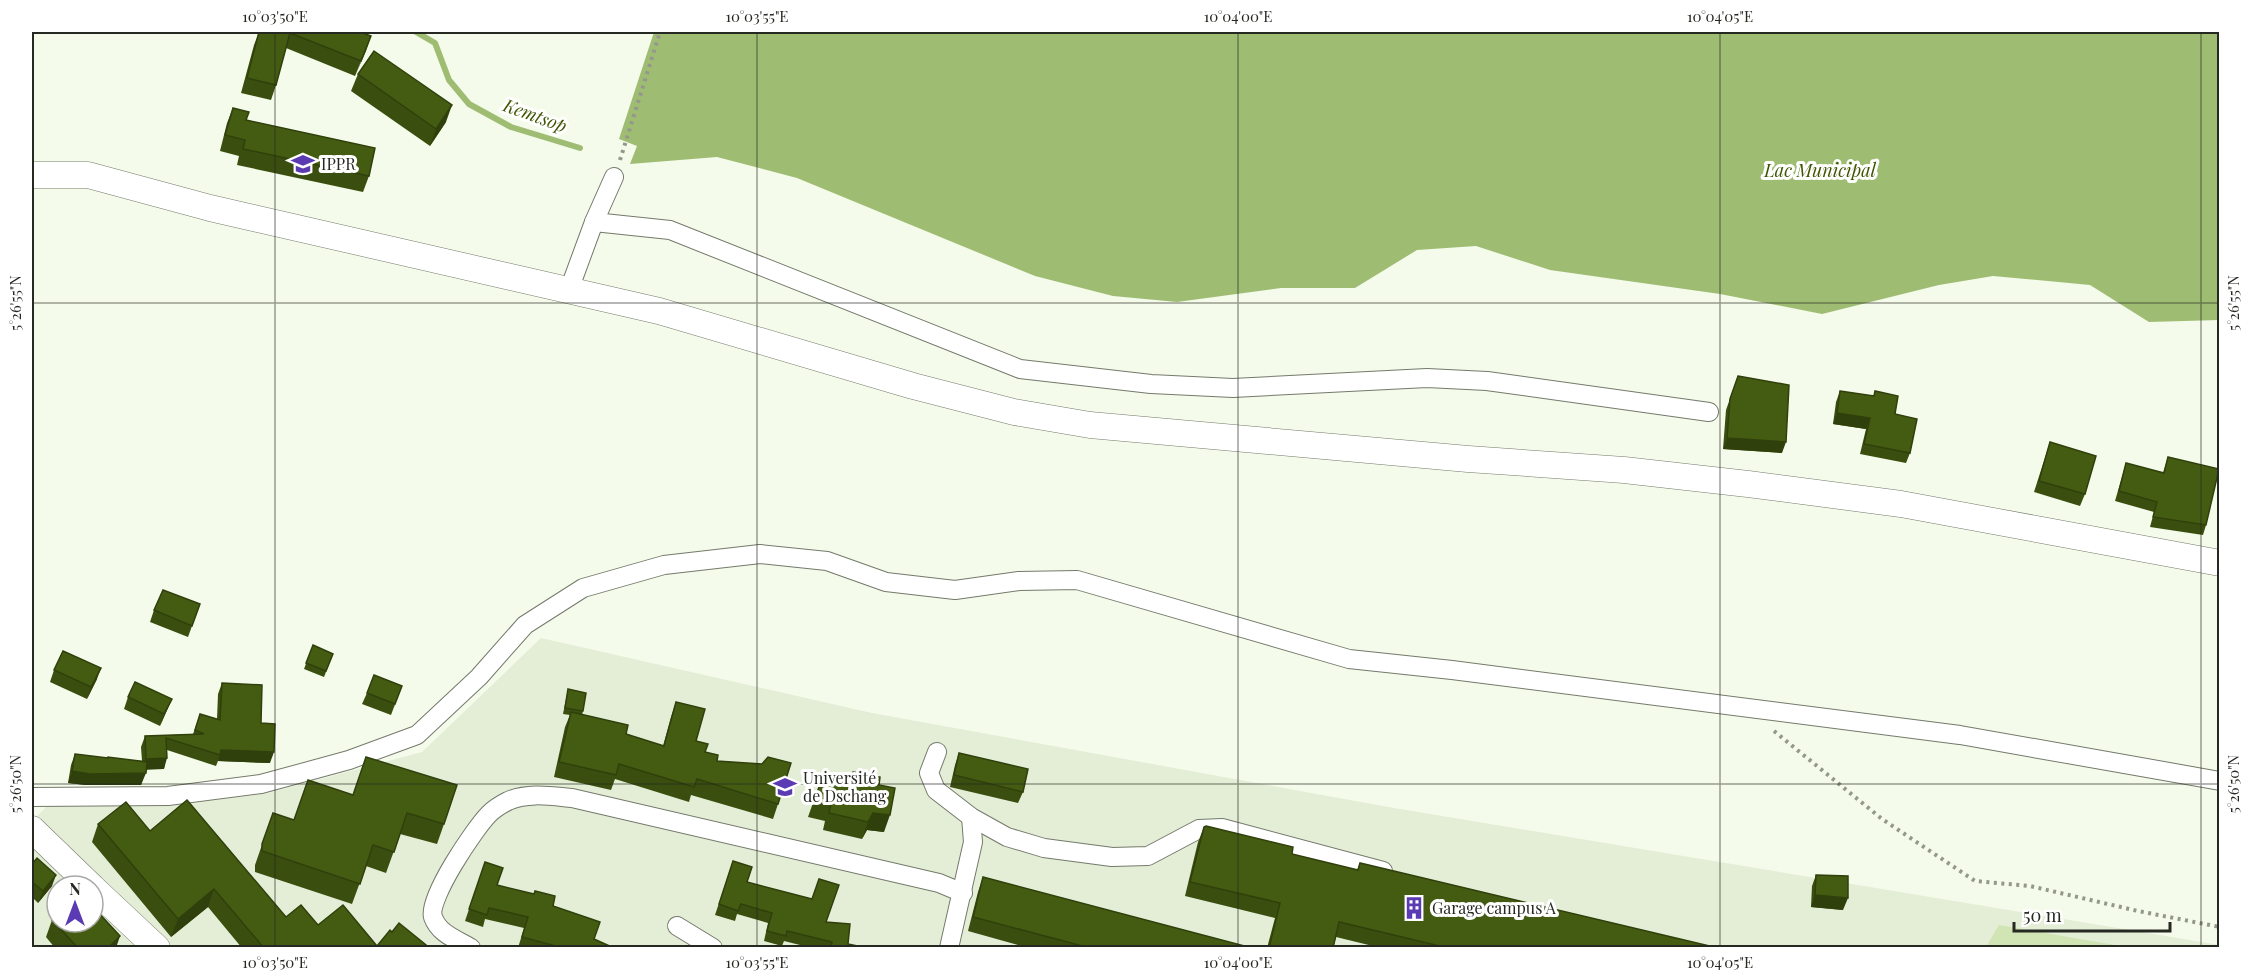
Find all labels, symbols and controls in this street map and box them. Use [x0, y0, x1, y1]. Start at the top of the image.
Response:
text: 10°03'50"E [242, 6, 308, 26]
text: 10°03'55"E [726, 6, 789, 26]
text: 10°04'00"E [1204, 6, 1272, 26]
text: 10°04'05"E [1687, 6, 1753, 26]
water label: Kemtsop [499, 92, 570, 138]
school or university icon: IPPR [290, 151, 316, 177]
place label: IPPR [321, 153, 356, 174]
water label: Lac Municipal [1763, 158, 1877, 182]
text: 5°26'55"N [5, 275, 25, 331]
text: 5°26'55"N [2223, 275, 2243, 331]
text: 5°26'50"N [5, 754, 25, 813]
text: 5°26'50"N [2223, 754, 2243, 813]
place label: Université de Dschang [803, 767, 887, 806]
school or university icon: Université de Dschang [772, 774, 798, 800]
north arrow [45, 874, 105, 934]
text: N [69, 878, 81, 899]
building icon: Garage campus A [1401, 895, 1427, 921]
scale bar [2014, 895, 2170, 933]
place label: Garage campus A [1432, 897, 1557, 918]
text: 50 m [2023, 903, 2062, 927]
text: 10°03'50"E [242, 952, 308, 972]
text: 10°03'55"E [726, 952, 789, 972]
text: 10°04'00"E [1204, 952, 1272, 972]
text: 10°04'05"E [1687, 952, 1753, 972]

